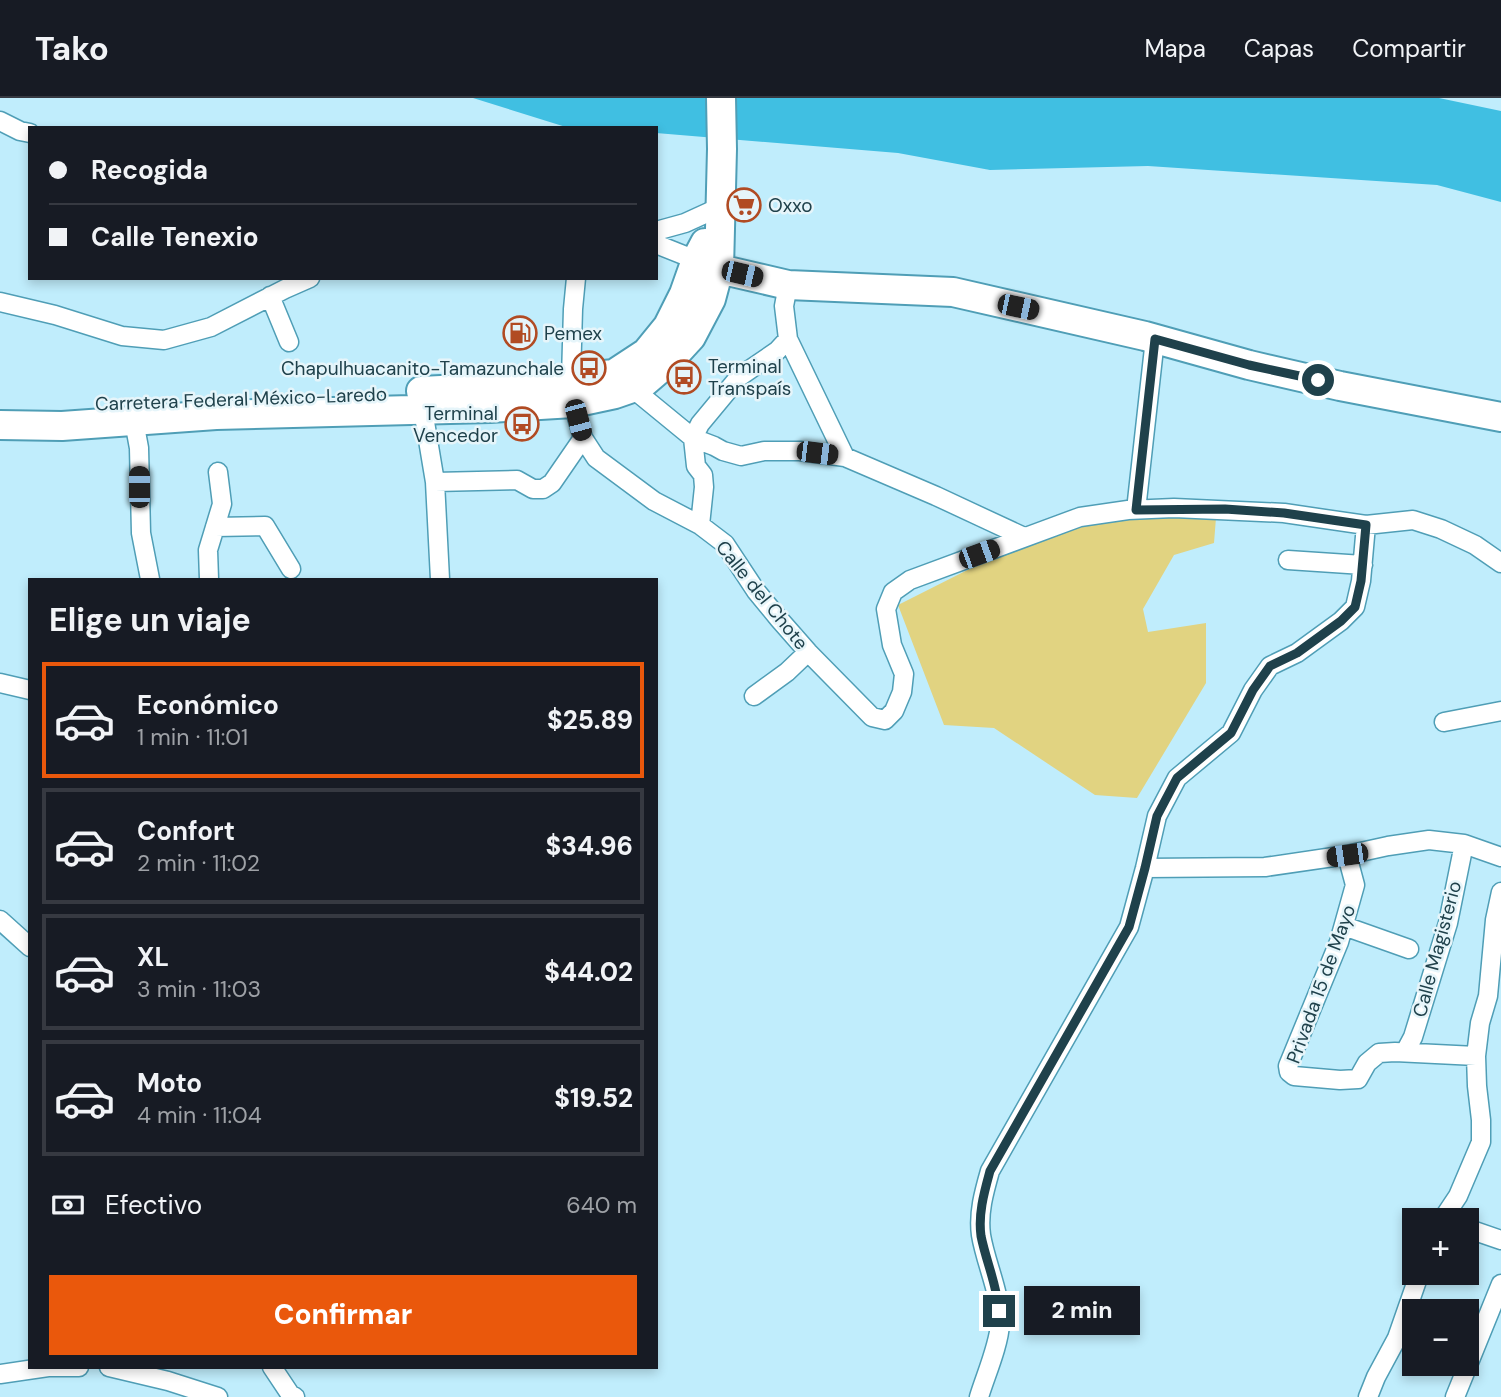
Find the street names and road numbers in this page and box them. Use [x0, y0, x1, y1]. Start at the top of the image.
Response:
street label: Carretera Federal México-Laredo [95, 381, 387, 417]
street label: Calle del Chote [710, 535, 814, 655]
street label: Calle Magisterio [1407, 878, 1467, 1020]
street label: Privada 15 de Mayo [1281, 901, 1361, 1067]

